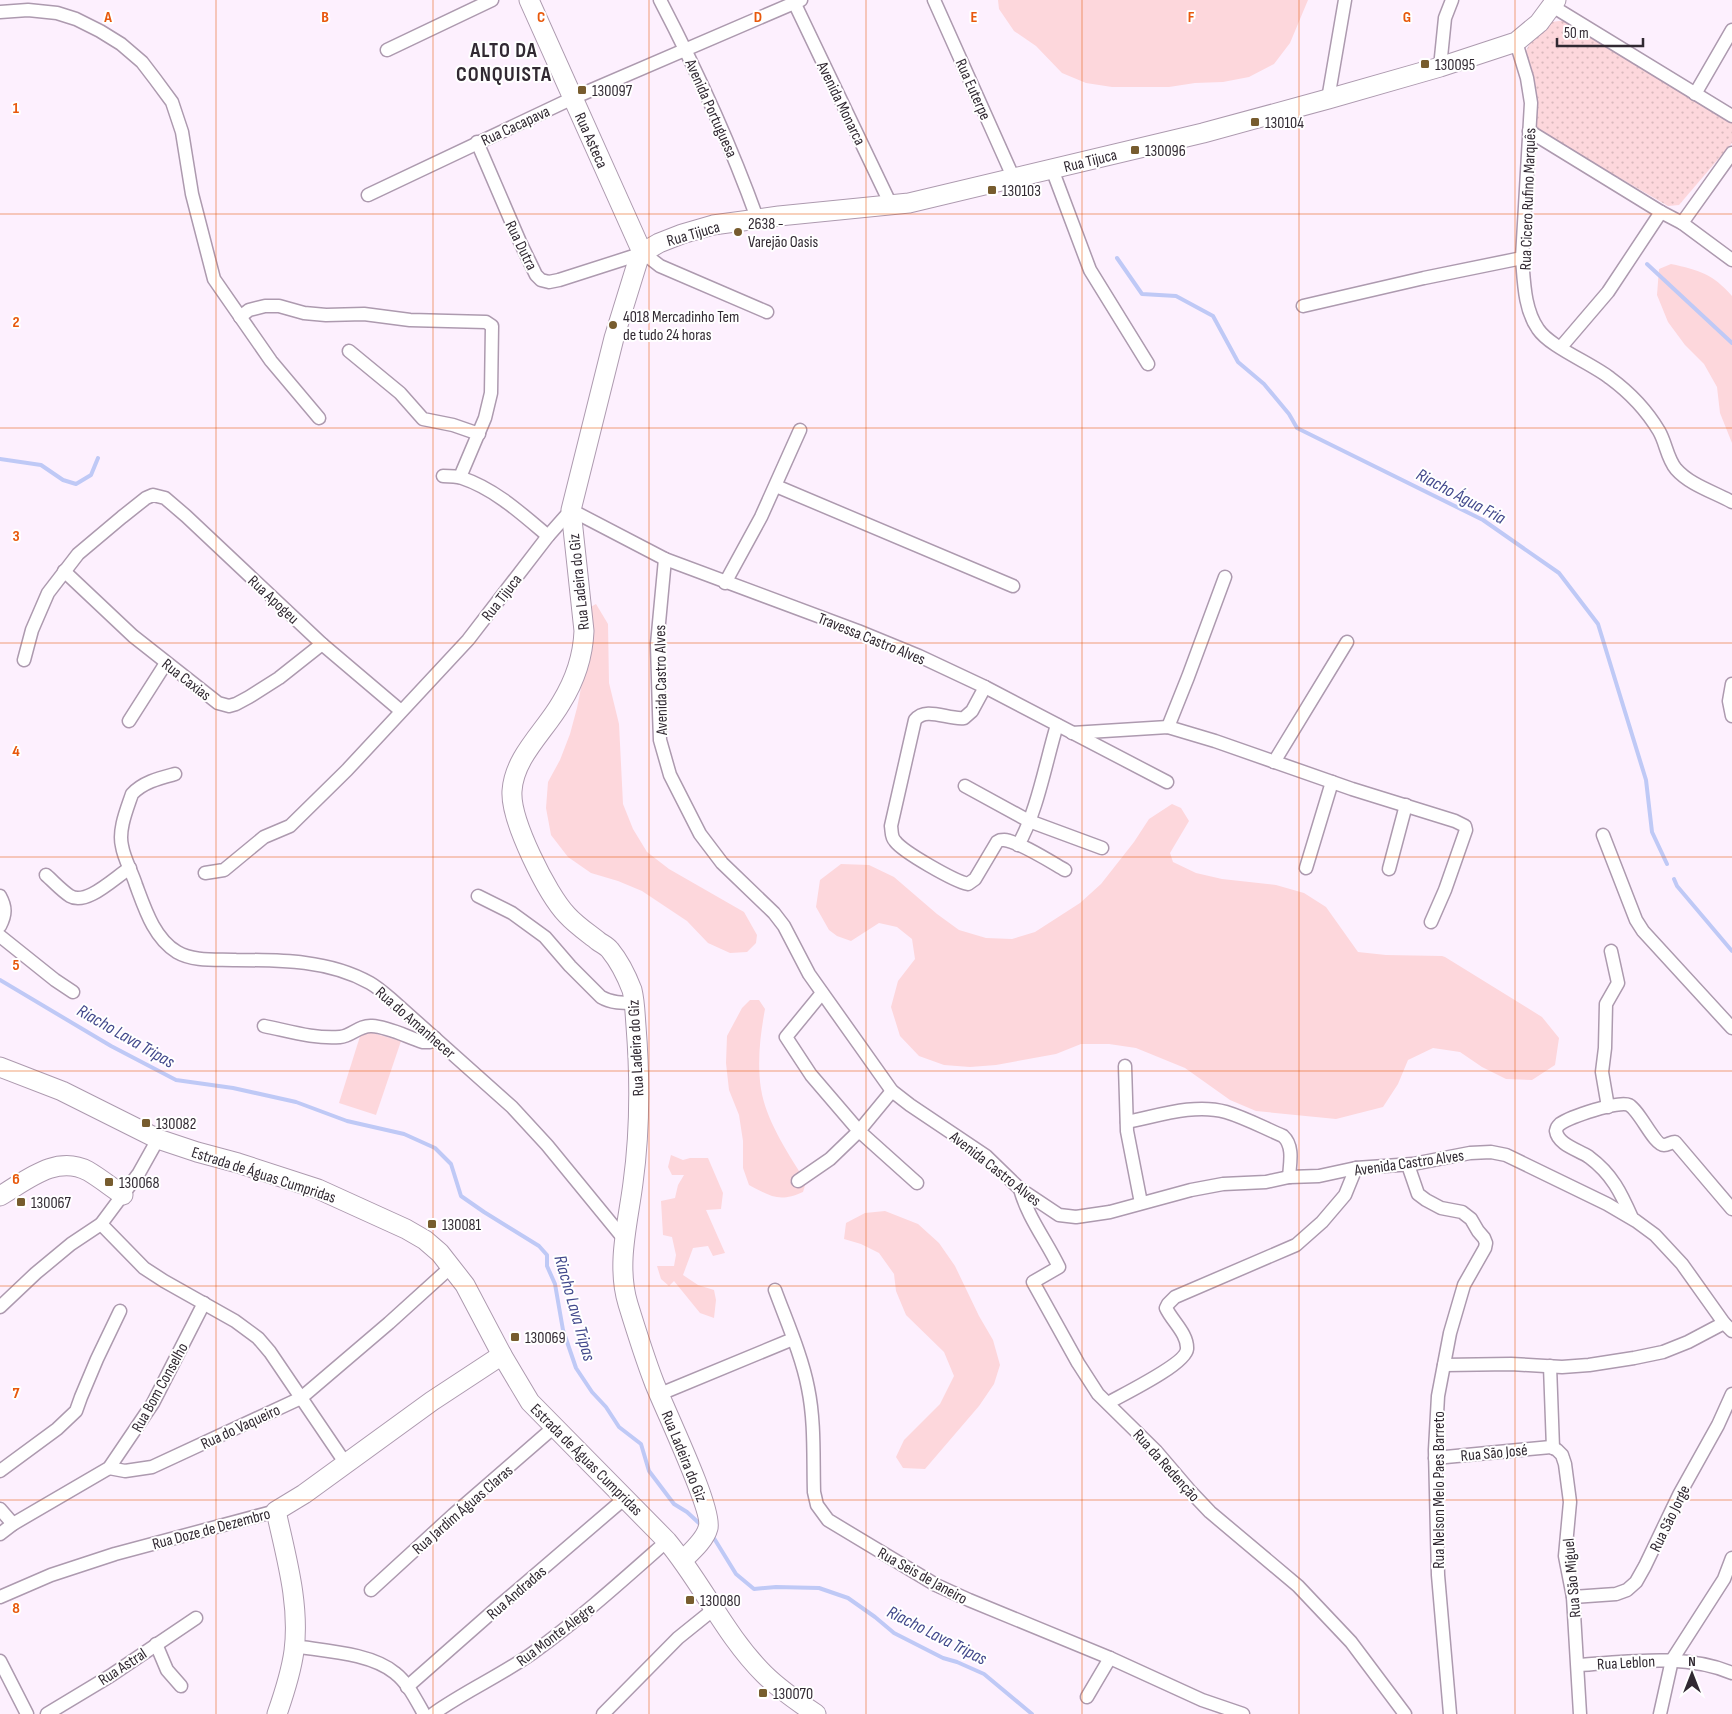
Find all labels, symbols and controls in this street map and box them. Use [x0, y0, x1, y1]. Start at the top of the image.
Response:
text: A [103, 8, 112, 27]
text: B [321, 8, 329, 27]
text: C [537, 8, 545, 27]
text: D [754, 8, 762, 27]
text: E [971, 8, 978, 27]
text: F [1188, 8, 1195, 27]
text: G [1403, 8, 1411, 27]
scale bar [1557, 15, 1643, 47]
text: 50 m [1564, 24, 1589, 43]
district label: ALTO DA CONQUISTA [456, 38, 552, 87]
street label: Avenida Portuguesa [680, 56, 741, 161]
street label: Rua Euterpe [951, 56, 995, 123]
place label: 130095 [1435, 56, 1475, 75]
street label: Avenida Monarca [812, 58, 869, 148]
marker: 130095 [1419, 58, 1431, 70]
place label: 130097 [592, 82, 633, 101]
marker: 130097 [576, 84, 588, 96]
text: 1 [13, 99, 20, 118]
street label: Rua Cacapava [478, 102, 553, 151]
street label: Rua Asteca [570, 110, 611, 171]
place label: 130104 [1265, 114, 1304, 133]
marker: 130104 [1249, 116, 1261, 128]
street label: Rua Cicero Rufino Marquês [1517, 127, 1540, 271]
place label: 130096 [1145, 142, 1186, 161]
marker: 130096 [1129, 144, 1141, 156]
street label: Rua Tijuca [1062, 146, 1119, 177]
place label: 130103 [1002, 182, 1041, 201]
marker: 130103 [986, 184, 998, 196]
place label: 2638 - Varejão Oasis [748, 215, 818, 252]
street label: Rua Dutra [501, 218, 541, 274]
street label: Rua Tijuca [665, 218, 722, 251]
marker: 2638 - Varejão Oasis [732, 226, 744, 238]
place label: 4018 Mercadinho Tem de tudo 24 horas [623, 308, 739, 345]
text: 2 [12, 313, 20, 332]
marker: 4018 Mercadinho Tem de tudo 24 horas [607, 319, 619, 331]
water label: Riacho Água Fria [1413, 464, 1510, 529]
text: 3 [12, 527, 20, 546]
street label: Rua Ladeira do Giz [565, 533, 594, 631]
street label: Rua Tijuca [478, 571, 526, 625]
street label: Rua Apogeu [244, 572, 302, 628]
street label: Travessa Castro Alves [815, 609, 928, 670]
street label: Avenida Castro Alves [651, 624, 672, 736]
street label: Rua Caxias [158, 655, 215, 705]
text: 4 [12, 742, 20, 761]
text: 5 [12, 956, 20, 975]
street label: Rua do Amanhecer [371, 983, 459, 1063]
street label: Rua Ladeira do Giz [624, 999, 649, 1097]
water label: Riacho Lava Tripas [73, 1000, 179, 1073]
place label: 130082 [156, 1115, 196, 1134]
marker: 130082 [140, 1117, 152, 1129]
street label: Avenida Castro Alves [945, 1127, 1045, 1211]
street label: Estrada de Águas Cumpridas [189, 1143, 338, 1208]
street label: Avenida Castro Alves [1352, 1146, 1465, 1181]
text: 6 [12, 1170, 20, 1189]
place label: 130068 [119, 1174, 160, 1193]
marker: 130068 [103, 1176, 115, 1188]
place label: 130067 [31, 1194, 72, 1213]
marker: 130067 [15, 1196, 27, 1208]
place label: 130081 [442, 1216, 482, 1235]
marker: 130081 [426, 1218, 438, 1230]
water label: Riacho Lava Tripas [549, 1253, 600, 1364]
place label: 130069 [525, 1329, 566, 1348]
marker: 130069 [509, 1331, 521, 1343]
street label: Rua Bom Conselho [128, 1340, 193, 1436]
text: 7 [13, 1384, 20, 1403]
street label: Estrada de Águas Cumpridas [526, 1400, 646, 1520]
street label: Rua do Vaqueiro [198, 1401, 283, 1454]
street label: Rua Ladeira do Giz [657, 1408, 711, 1505]
street label: Rua Nelson Melo Paes Barreto [1430, 1411, 1449, 1569]
street label: Rua da Redenção [1128, 1426, 1203, 1506]
street label: Rua São José [1460, 1441, 1528, 1466]
street label: Rua Jardim Águas Claras [409, 1461, 517, 1559]
street label: Rua São Jorge [1646, 1482, 1695, 1555]
street label: Rua Doze de Dezembro [150, 1505, 273, 1554]
street label: Rua São Miguel [1560, 1537, 1585, 1619]
street label: Rua Seis de Janeiro [874, 1544, 970, 1609]
street label: Rua Andradas [483, 1562, 551, 1624]
place label: 130080 [700, 1592, 741, 1611]
marker: 130080 [684, 1594, 696, 1606]
text: 8 [12, 1599, 20, 1618]
street label: Rua Monte Alegre [513, 1600, 599, 1671]
water label: Riacho Lava Tripas [884, 1601, 991, 1670]
street label: Rua Astral [95, 1645, 151, 1690]
north arrow [1667, 1649, 1717, 1699]
street label: Rua Leblon [1597, 1652, 1656, 1675]
text: N [1688, 1653, 1696, 1670]
place label: 130070 [773, 1685, 813, 1704]
marker: 130070 [757, 1687, 769, 1699]

